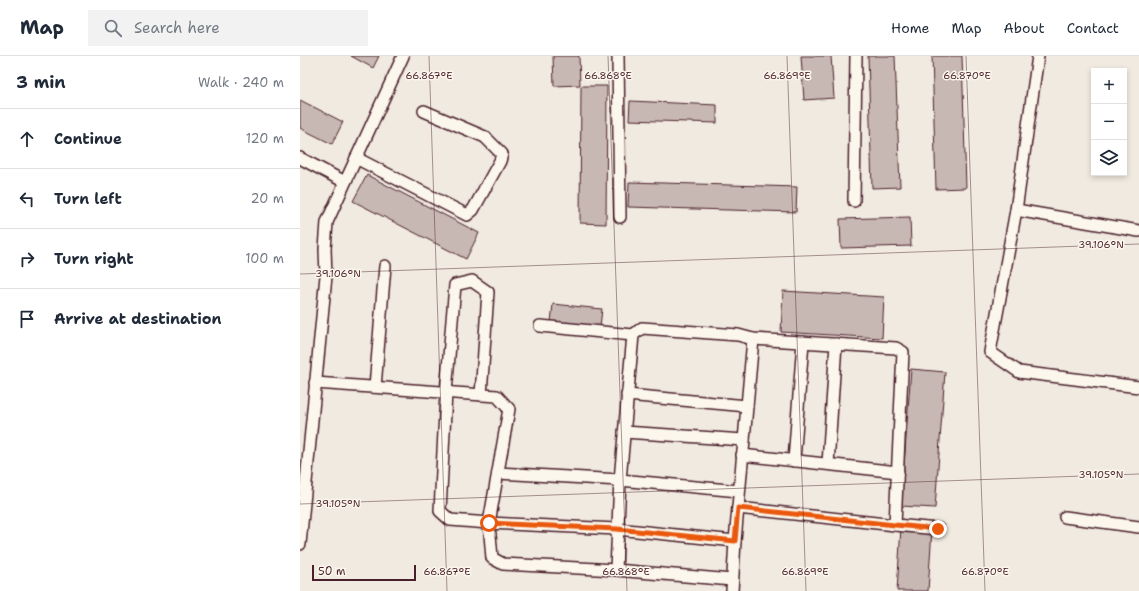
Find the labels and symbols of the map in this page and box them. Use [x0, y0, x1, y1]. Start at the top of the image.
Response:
text: 66.867°E [406, 69, 452, 82]
text: 66.868°E [584, 69, 632, 82]
text: 66.869°E [763, 69, 811, 82]
text: 66.870°E [943, 69, 991, 82]
text: 39.106°N [1078, 238, 1124, 251]
text: 39.106°N [315, 267, 361, 280]
text: 39.105°N [1079, 468, 1123, 481]
text: 39.105°N [316, 497, 360, 510]
route start [480, 514, 498, 532]
route end [929, 520, 947, 538]
scale bar [312, 563, 416, 582]
text: 66.867°E [424, 565, 470, 578]
text: 66.868°E [602, 565, 650, 578]
text: 66.869°E [781, 565, 829, 578]
text: 66.870°E [961, 565, 1009, 578]

